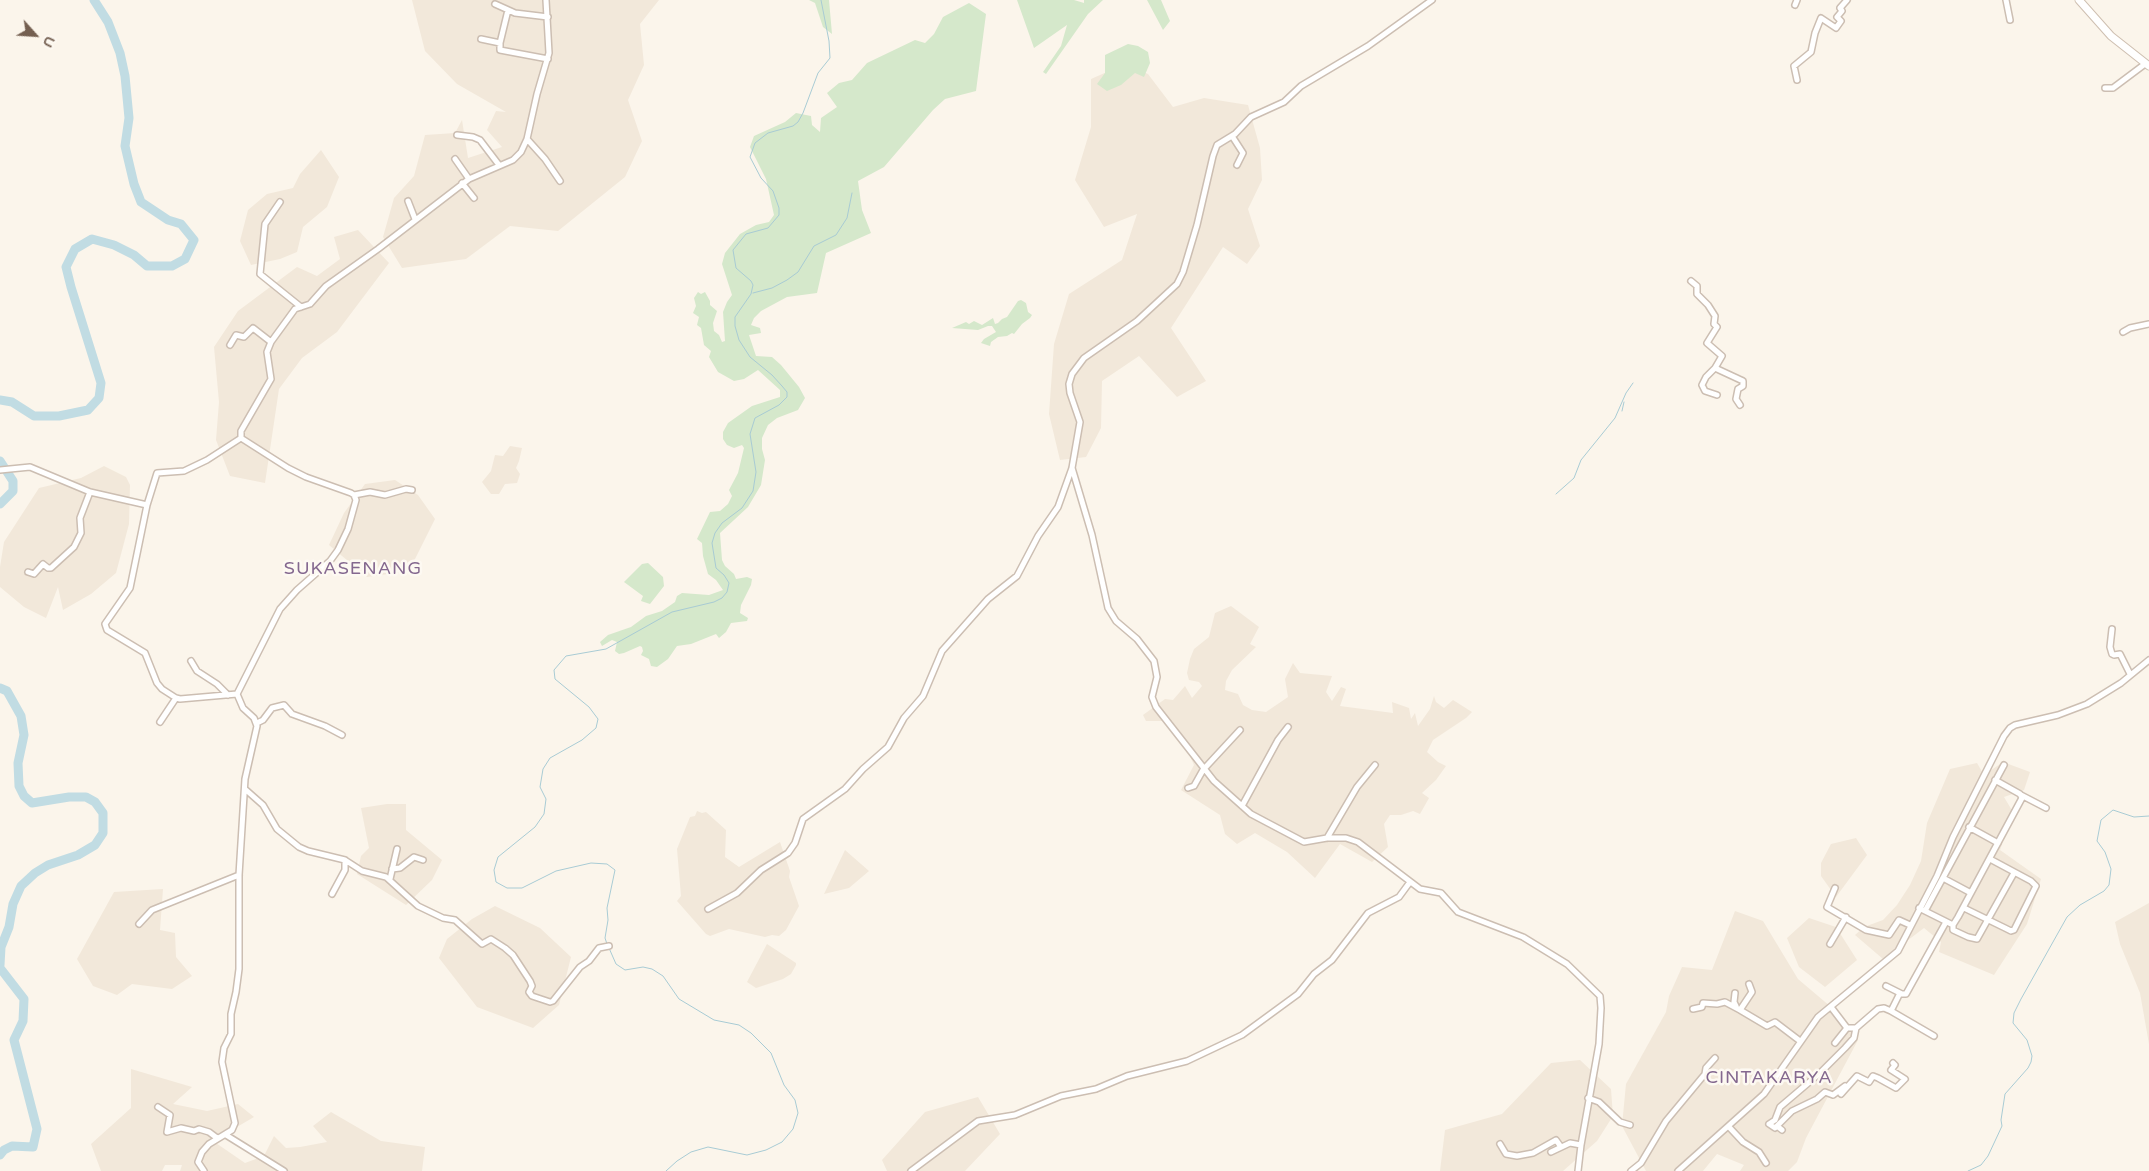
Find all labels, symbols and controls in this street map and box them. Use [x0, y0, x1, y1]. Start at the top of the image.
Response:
north arrow [10, 10, 60, 60]
text: U [39, 33, 59, 50]
district label: SUKASENANG [283, 558, 423, 580]
district label: CINTAKARYA [1704, 1067, 1834, 1089]

